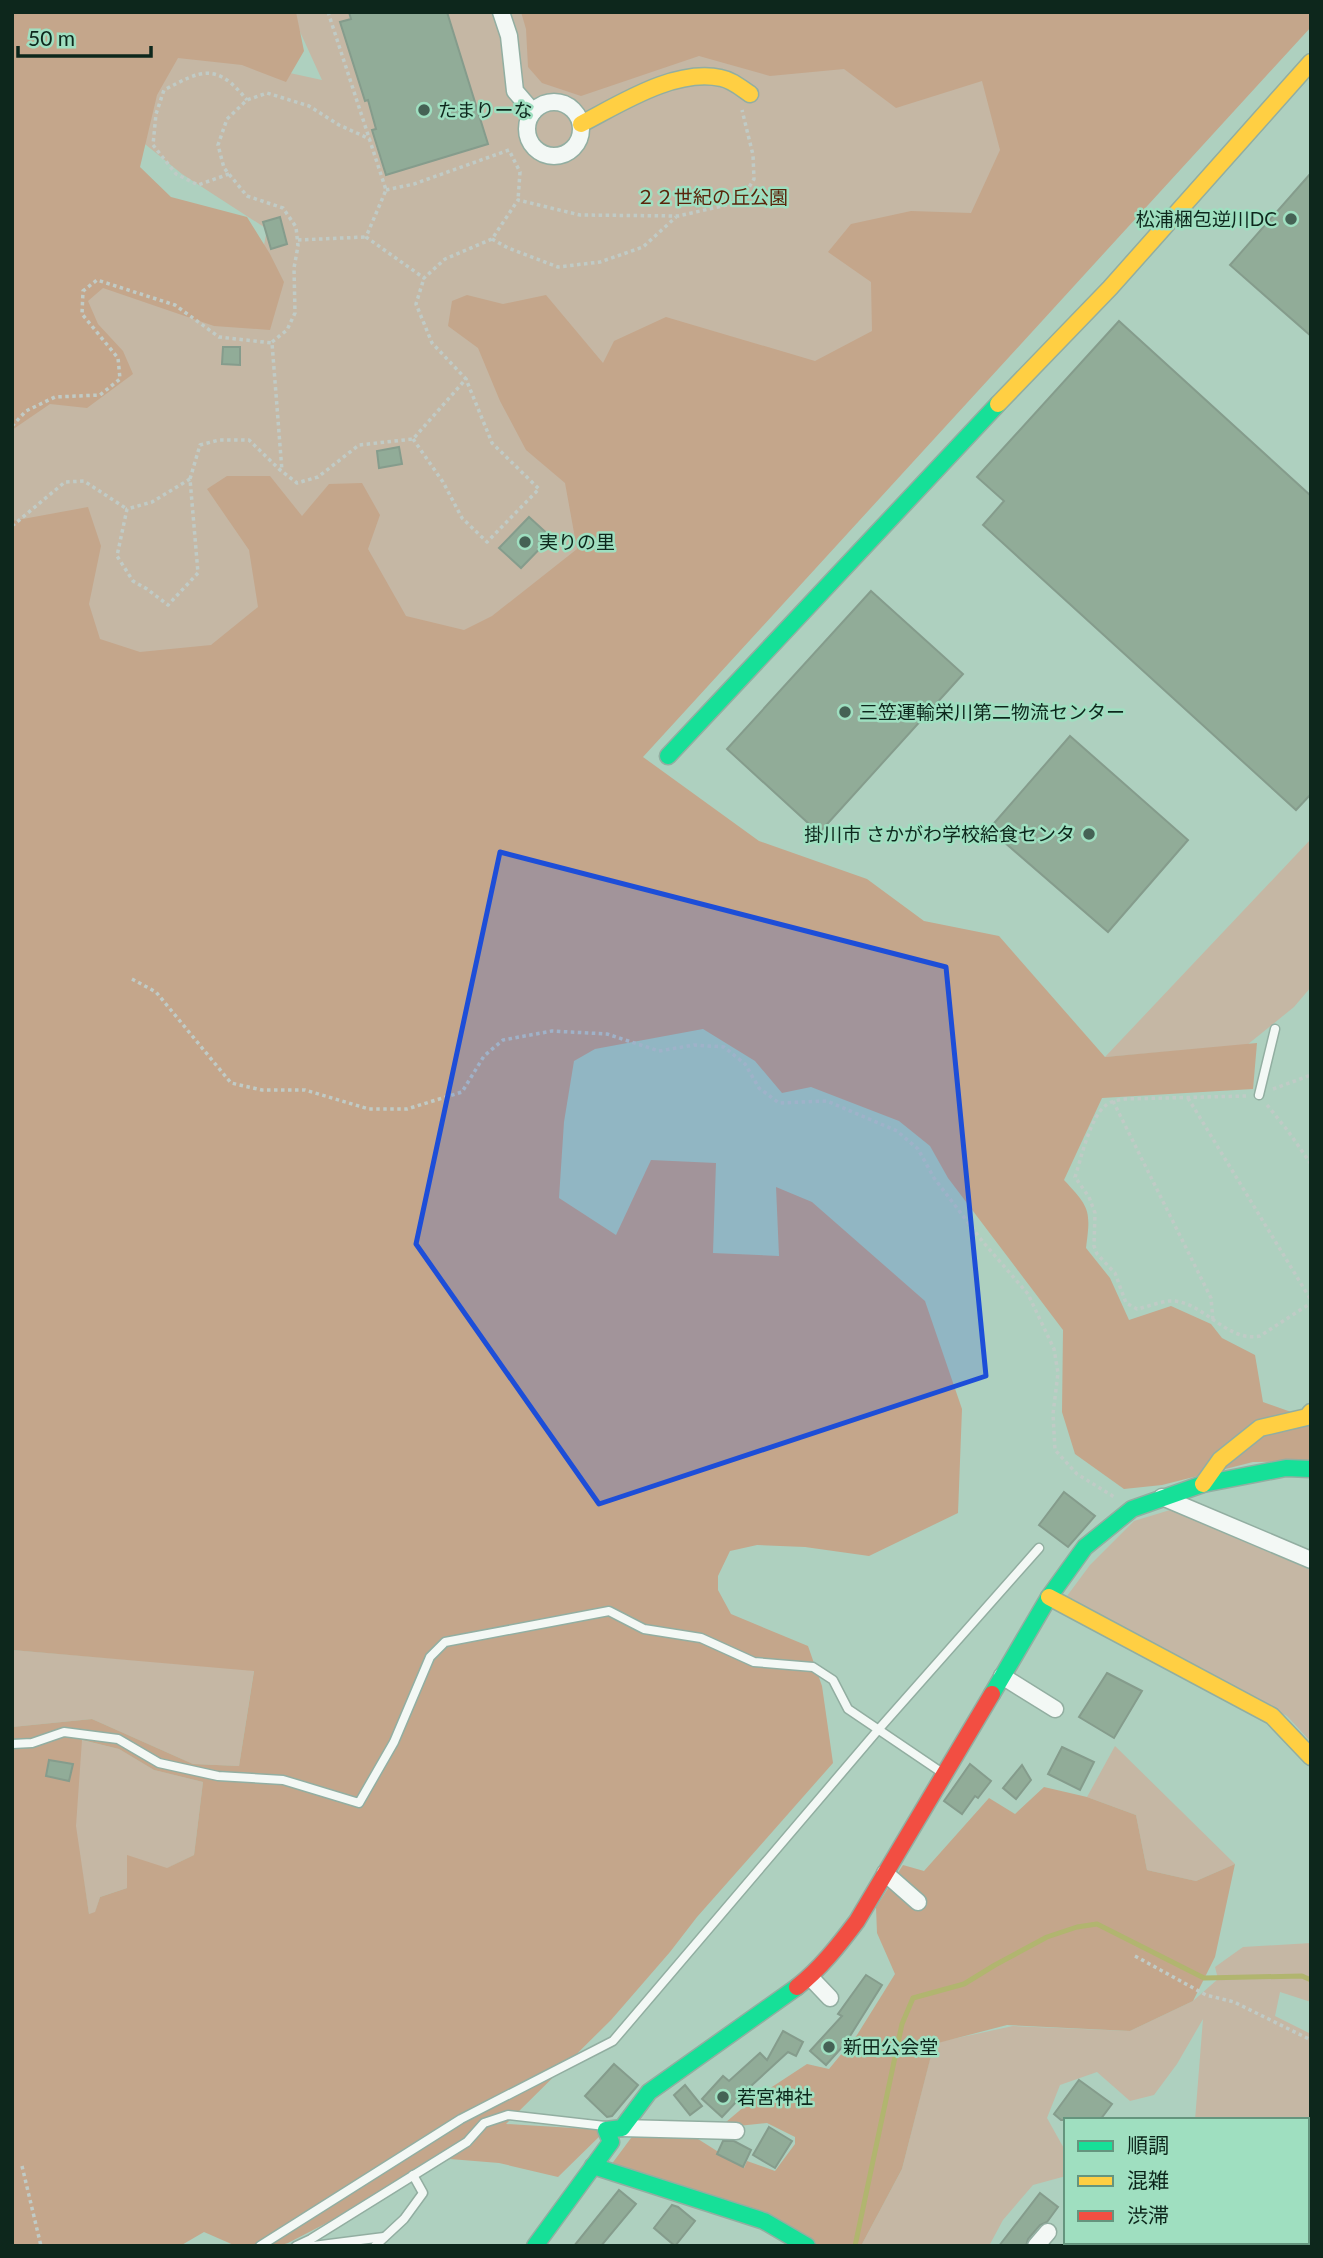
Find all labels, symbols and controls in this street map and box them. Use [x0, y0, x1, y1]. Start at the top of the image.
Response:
scale bar [18, 14, 150, 58]
text: 50 m [28, 25, 75, 50]
place label: たまりーな [438, 98, 532, 121]
marker: たまりーな [416, 102, 432, 118]
park label: ２２世紀の丘公園 [636, 185, 788, 208]
place label: 松浦梱包逆川DC [1136, 207, 1277, 230]
marker: 松浦梱包逆川DC [1283, 211, 1299, 227]
place label: 実りの里 [539, 530, 615, 553]
marker: 実りの里 [517, 534, 533, 550]
place label: 三笠運輸栄川第二物流センター [859, 700, 1125, 723]
marker: 三笠運輸栄川第二物流センター [837, 704, 853, 720]
place label: 掛川市 さかがわ学校給食センタ [804, 822, 1075, 845]
marker: 掛川市 さかがわ学校給食センタ [1081, 826, 1097, 842]
place label: 新田公会堂 [843, 2035, 938, 2058]
marker: 新田公会堂 [821, 2039, 837, 2055]
place label: 若宮神社 [737, 2085, 813, 2108]
marker: 若宮神社 [715, 2089, 731, 2105]
legend [1064, 2118, 1309, 2244]
text: 順調 [1127, 2132, 1169, 2157]
text: 混雑 [1127, 2167, 1169, 2192]
text: 渋滞 [1127, 2202, 1169, 2227]

